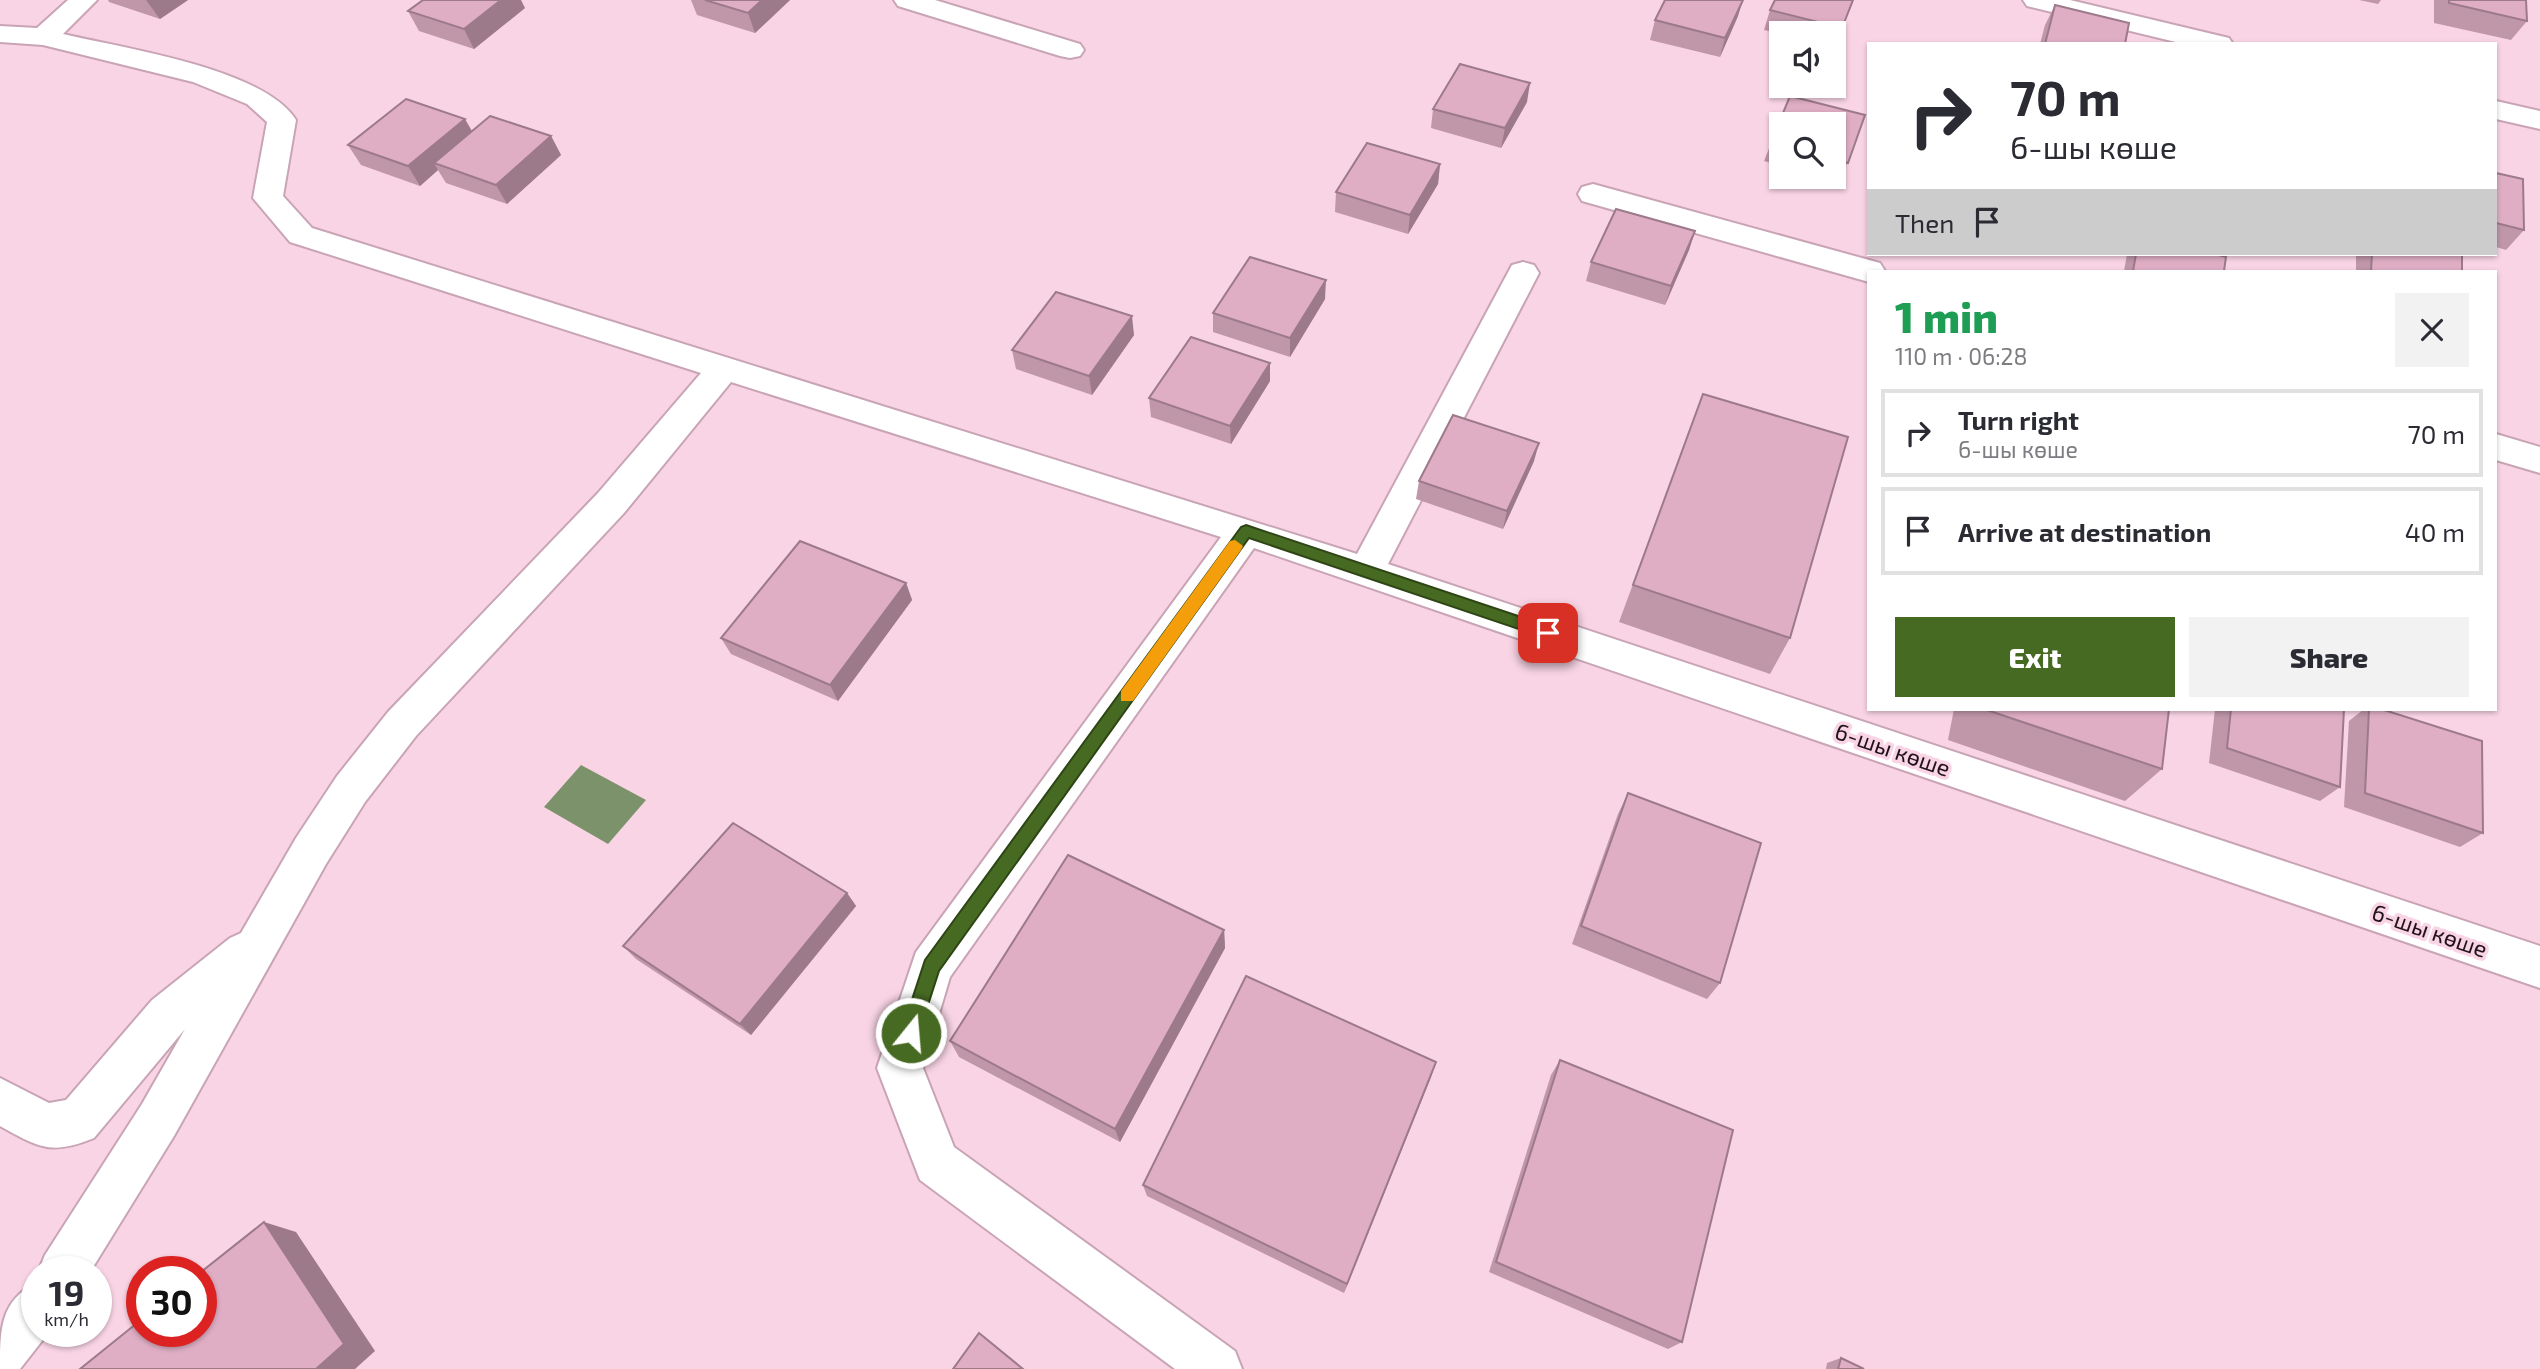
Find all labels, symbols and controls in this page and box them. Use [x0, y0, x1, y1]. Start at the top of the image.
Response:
map controls [1769, 21, 1846, 189]
button: sound [1769, 21, 1846, 98]
text: 70 m [2010, 67, 2121, 126]
icon: right [1895, 70, 1986, 161]
button: search [1769, 112, 1846, 189]
text: 6-шы көше [2010, 127, 2177, 165]
icon: arrive [1968, 203, 2006, 241]
text: Then [1895, 207, 1954, 238]
text: 1 min [1895, 291, 1998, 341]
button: close [2395, 293, 2469, 367]
text: 110 m · 06:28 [1895, 342, 2027, 370]
text: Turn right [1958, 404, 2079, 435]
icon: right [1899, 414, 1937, 452]
text: 70 m [2407, 418, 2465, 449]
text: 6-шы көше [1958, 435, 2078, 463]
icon: arrive [1899, 512, 1937, 550]
text: Arrive at destination [1958, 516, 2211, 547]
text: 40 m [2405, 516, 2465, 547]
pin [1518, 603, 1578, 663]
icon: arrive [1529, 614, 1567, 652]
button: Exit [1895, 617, 2175, 697]
button: Share [2189, 617, 2469, 697]
street label: 6-шы көше [1832, 716, 1954, 782]
street label: 6-шы көше [2369, 897, 2491, 963]
position arrow [874, 996, 948, 1070]
speed limit sign: 30 [126, 1256, 217, 1347]
text: 19 [49, 1271, 84, 1313]
text: km/h [44, 1308, 89, 1330]

